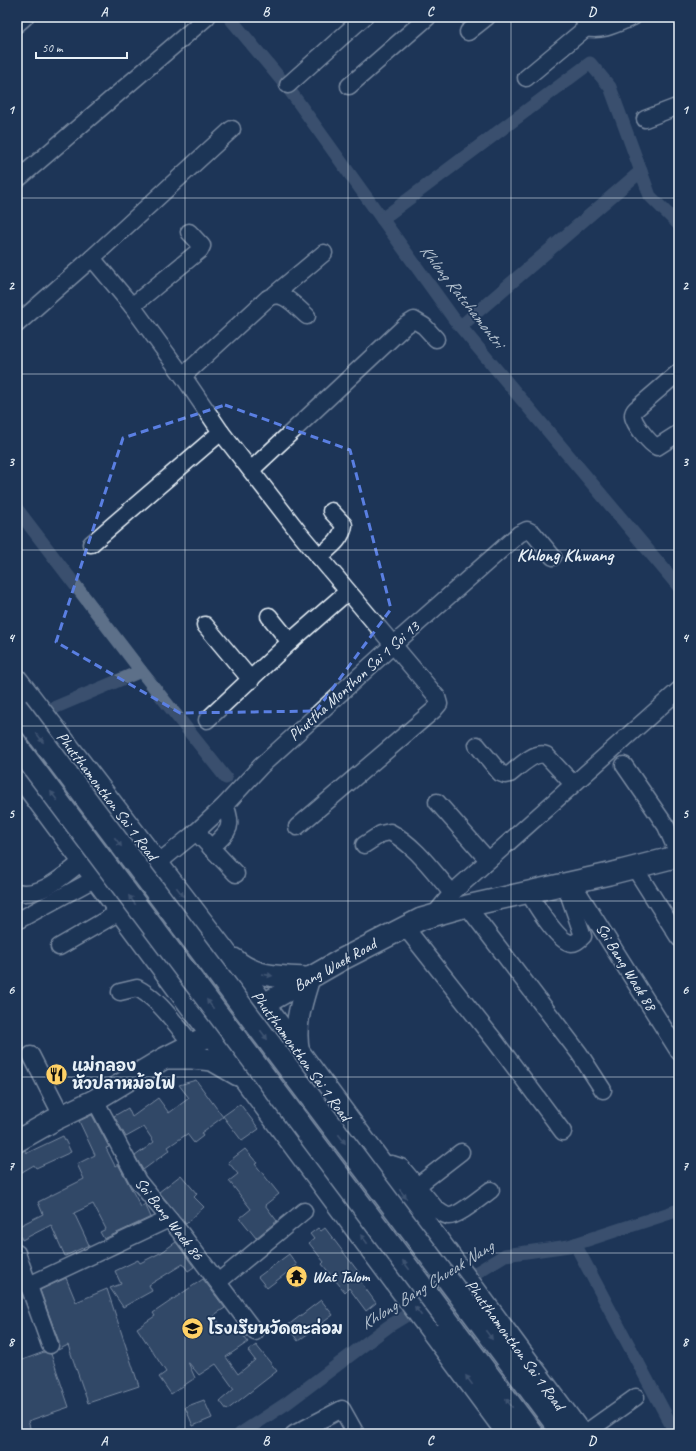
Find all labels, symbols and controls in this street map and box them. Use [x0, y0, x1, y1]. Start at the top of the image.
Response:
text: A [101, 4, 109, 20]
text: B [263, 4, 271, 20]
text: C [427, 4, 435, 20]
text: D [588, 4, 597, 20]
scale bar [36, 34, 127, 60]
text: 50 m [42, 40, 64, 56]
text: 1 [8, 102, 16, 118]
text: 1 [682, 102, 690, 118]
water label: Khlong Ratchamontri [415, 240, 511, 355]
text: 2 [8, 278, 15, 294]
text: 2 [682, 278, 689, 294]
text: 3 [8, 454, 15, 470]
text: 3 [682, 454, 689, 470]
district label: Khlong Khwang [517, 544, 616, 566]
street label: Phuttha Monthon Sai 1 Soi 13 [284, 616, 425, 745]
text: 4 [8, 630, 16, 646]
text: 4 [682, 630, 690, 646]
street label: Phutthamonthon Sai 1 Road [52, 728, 164, 867]
one-way arrow [36, 732, 45, 743]
one-way arrow [50, 790, 58, 801]
text: 5 [8, 806, 15, 822]
text: 5 [682, 806, 689, 822]
one-way arrow [114, 836, 123, 847]
one-way arrow [175, 887, 184, 898]
one-way arrow [128, 894, 136, 905]
street label: Soi Bang Waek 88 [591, 920, 662, 1016]
street label: Bang Waek Road [290, 933, 382, 996]
one-way arrow [261, 972, 273, 978]
text: 6 [8, 982, 15, 998]
text: 6 [682, 982, 689, 998]
street label: Phutthamonthon Sai 1 Road [247, 987, 357, 1127]
one-way arrow [206, 998, 214, 1009]
one-way arrow [260, 1030, 268, 1041]
place label: แม่กลอง หัวปลาหม้อไฟ [72, 1055, 176, 1094]
restaurant icon: แม่กลอง หัวปลาหม้อไฟ [43, 1062, 69, 1088]
one-way arrow [338, 1134, 346, 1145]
text: 7 [8, 1158, 15, 1174]
text: 7 [682, 1158, 689, 1174]
street label: Soi Bang Waek 86 [131, 1174, 208, 1265]
one-way arrow [399, 1188, 407, 1199]
one-way arrow [360, 1233, 368, 1244]
water label: Khlong Bang Chueak Nang [357, 1235, 499, 1334]
one-way arrow [401, 1259, 410, 1270]
temple icon: Wat Talom [283, 1264, 309, 1290]
place label: Wat Talom [312, 1267, 371, 1287]
street label: Phutthamonthon Sai 1 Road [461, 1276, 571, 1416]
one-way arrow [414, 1306, 423, 1317]
school or university icon: โรงเรียนวัดตะล่อม [179, 1316, 205, 1342]
place label: โรงเรียนวัดตะล่อม [207, 1317, 343, 1339]
one-way arrow [485, 1330, 493, 1341]
text: 8 [8, 1334, 16, 1350]
text: 8 [682, 1334, 690, 1350]
one-way arrow [465, 1374, 473, 1385]
one-way arrow [505, 1397, 514, 1408]
text: A [101, 1433, 109, 1449]
text: B [263, 1433, 271, 1449]
text: C [427, 1433, 435, 1449]
text: D [588, 1433, 597, 1449]

